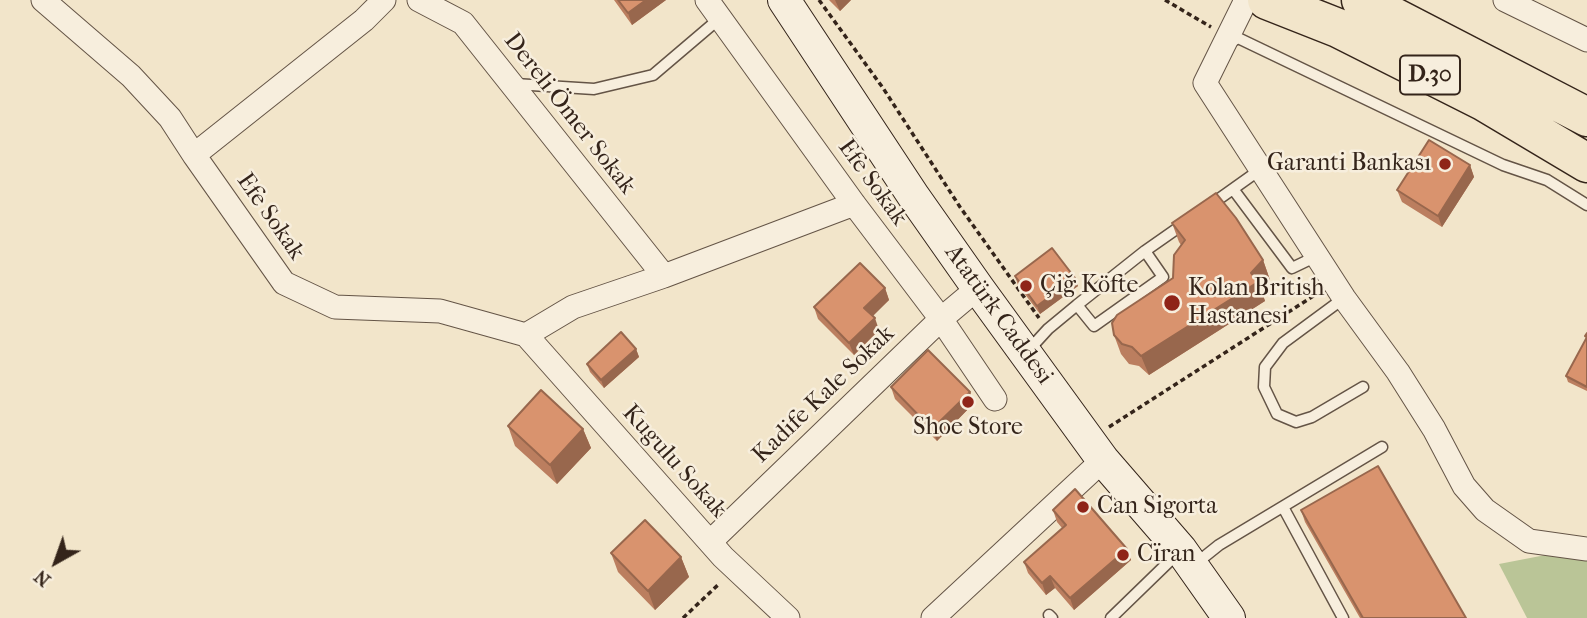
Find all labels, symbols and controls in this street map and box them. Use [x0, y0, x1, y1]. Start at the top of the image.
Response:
street label: Dereli Ömer Sokak [497, 27, 641, 201]
road number: D.30 [1400, 55, 1460, 94]
street label: Efe Sokak [831, 134, 913, 232]
place label: Garanti Bankası [1267, 150, 1431, 178]
marker: Garanti Bankası [1437, 156, 1453, 172]
street label: Efe Sokak [230, 168, 310, 266]
street label: Atatürk Caddesi [938, 239, 1058, 391]
place label: Çiğ Köfte [1040, 272, 1138, 300]
place label: Kolan British Hastanesi [1188, 275, 1324, 331]
marker: Çiğ Köfte [1018, 278, 1034, 294]
marker: Kolan British Hastanesi [1162, 293, 1182, 313]
street label: Kadife Kale Sokak [747, 320, 901, 470]
marker: Shoe Store [960, 394, 976, 410]
street label: Kugulu Sokak [616, 399, 732, 525]
place label: Shoe Store [913, 414, 1023, 442]
place label: Can Sigorta [1097, 493, 1217, 521]
marker: Can Sigorta [1075, 499, 1091, 515]
north arrow [21, 527, 91, 597]
place label: Cïran [1137, 541, 1195, 569]
marker: Cïran [1115, 547, 1131, 563]
text: N [30, 565, 55, 591]

